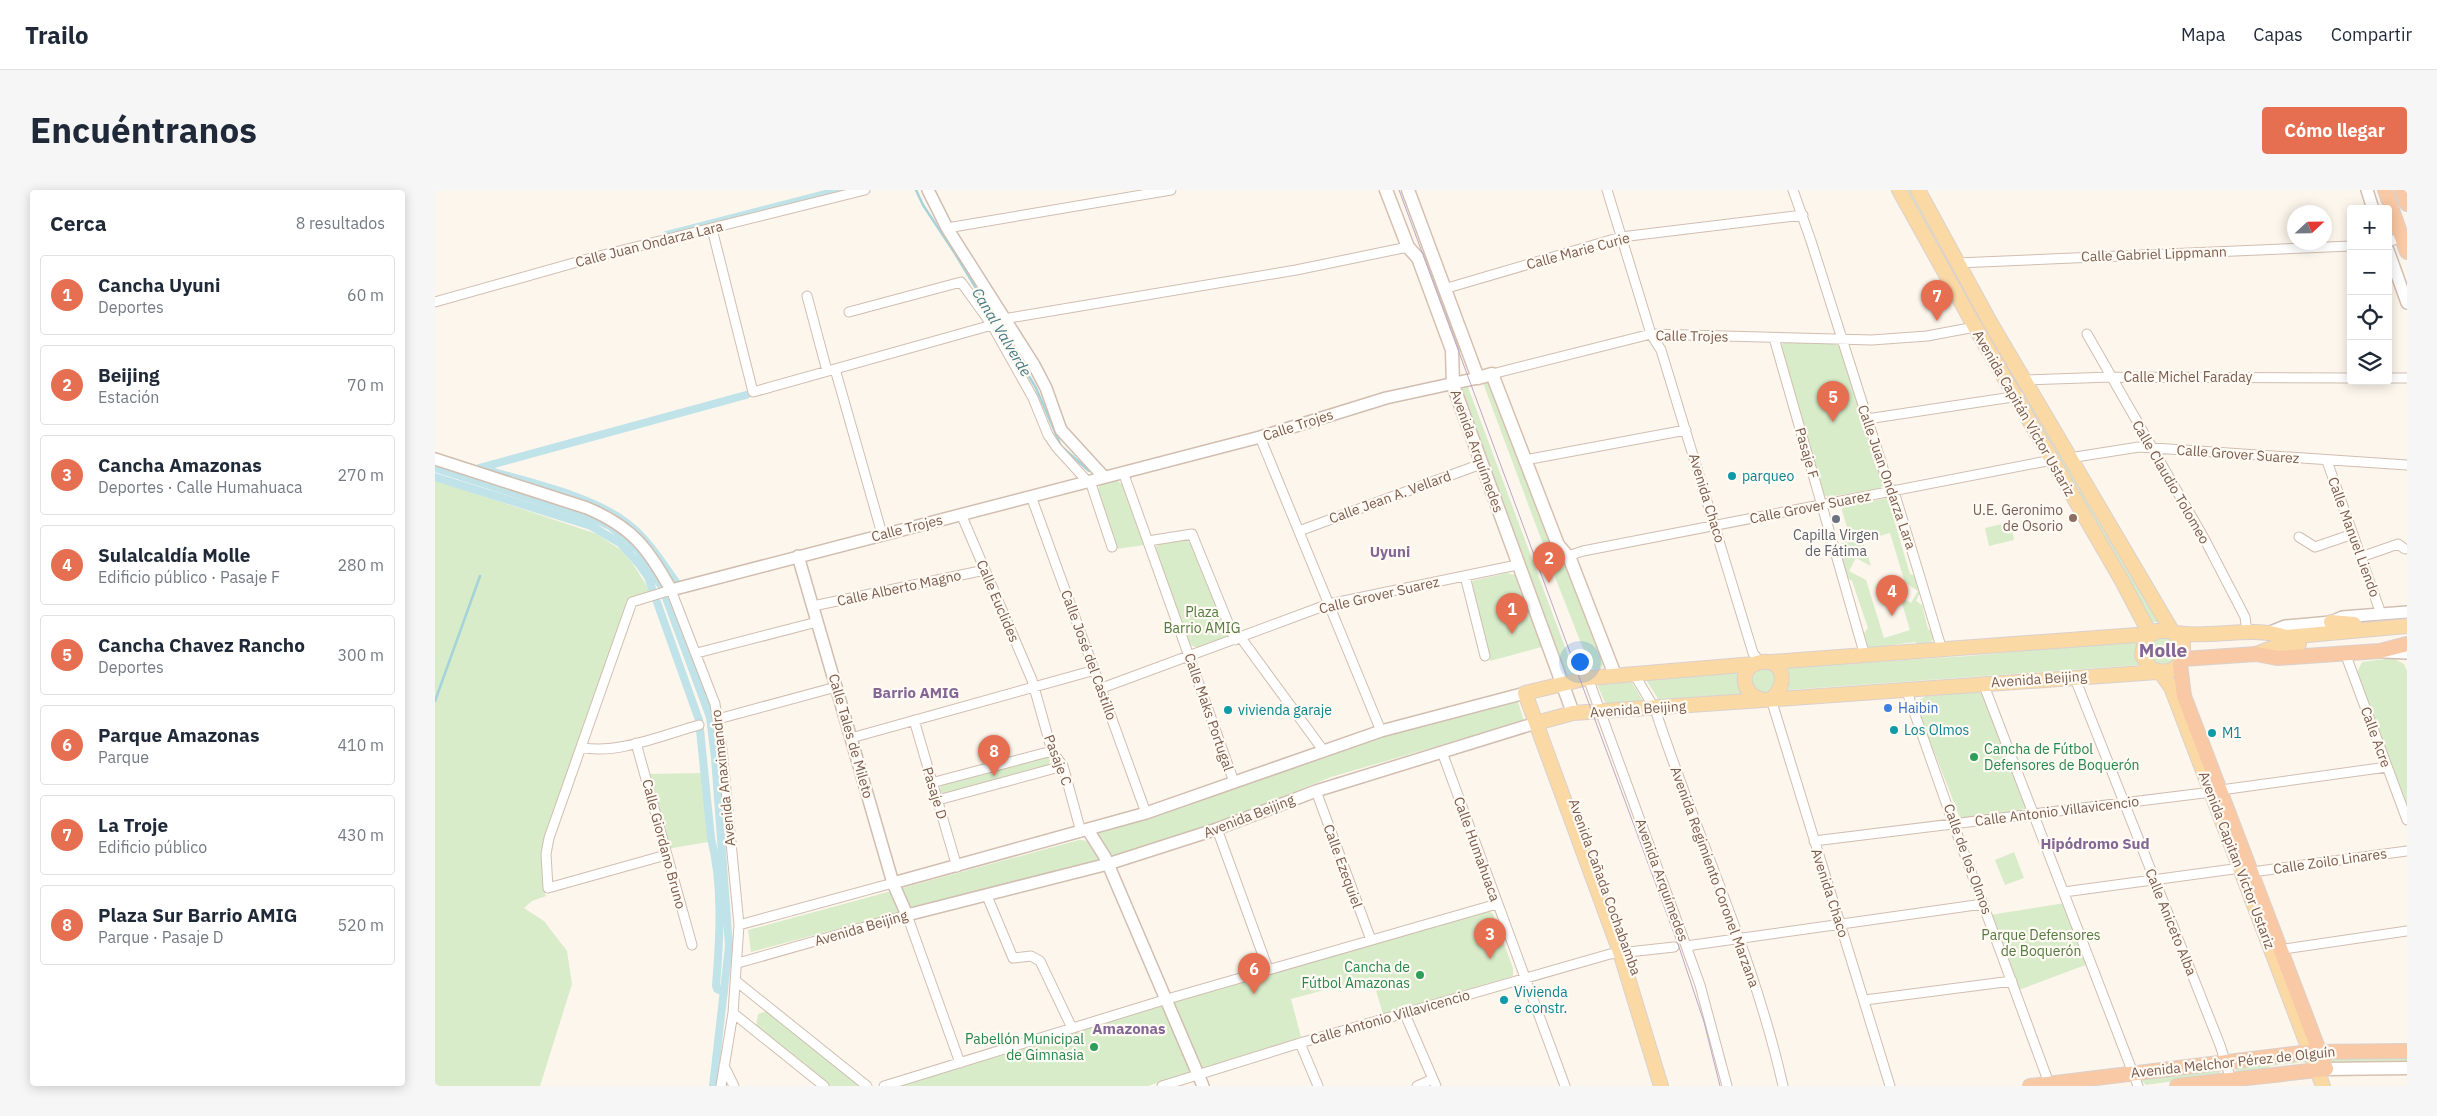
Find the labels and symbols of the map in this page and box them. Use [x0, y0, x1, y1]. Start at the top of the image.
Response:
north arrow [2287, 205, 2332, 250]
street label: Calle Juan Ondarza Lara [573, 217, 725, 271]
street label: Calle Marie Curie [1524, 228, 1632, 273]
street label: Calle Gabriel Lippmann [2081, 242, 2227, 266]
pin: 7 [1921, 280, 1953, 321]
water label: Canal Valverde [968, 284, 1036, 380]
street label: Calle Trojes [1655, 326, 1729, 346]
street label: Avenida Capitán Víctor Ustariz [1969, 327, 2079, 500]
street label: Calle Michel Faraday [2123, 368, 2253, 386]
pin: 5 [1817, 381, 1849, 422]
street label: Avenida Arquímedes [1446, 387, 1508, 515]
street label: Calle Juan Ondarza Lara [1854, 402, 1920, 552]
street label: Calle Trojes [1261, 405, 1336, 445]
street label: Calle Claudio Tolomeo [2128, 417, 2214, 547]
street label: Pasaje F [1791, 425, 1823, 481]
street label: Calle Grover Suarez [2176, 441, 2300, 467]
street label: Avenida Chaco [1685, 451, 1729, 545]
street label: Calle Jean A. Vellard [1327, 467, 1453, 527]
place label: parqueo [1742, 467, 1794, 485]
marker: parqueo [1726, 470, 1738, 482]
street label: Calle Manuel Liendo [2324, 475, 2384, 600]
street label: Calle Grover Suarez [1748, 486, 1873, 528]
place label: U.E. Geronimo de Osorio [1973, 501, 2063, 535]
street label: Calle Trojes [869, 510, 945, 546]
marker: U.E. Geronimo de Osorio [2067, 512, 2079, 524]
marker: Capilla Virgen de Fátima [1830, 513, 1842, 525]
place label: Capilla Virgen de Fátima [1793, 526, 1879, 560]
district label: Uyuni [1370, 542, 1410, 561]
pin: 2 [1533, 542, 1565, 583]
street label: Calle Euclides [973, 557, 1024, 645]
street label: Calle Alberto Magno [835, 566, 963, 610]
street label: Calle Grover Suarez [1317, 572, 1441, 618]
pin: 4 [1876, 575, 1908, 616]
street label: Calle José del Castillo [1057, 588, 1121, 723]
pin: 1 [1496, 593, 1528, 634]
park label: Plaza Barrio AMIG [1163, 603, 1241, 637]
district label: Molle [2139, 638, 2187, 662]
your location [1567, 649, 1593, 675]
street label: Calle Maks Portugal [1180, 651, 1238, 774]
street label: Avenida Beijing [1990, 667, 2088, 691]
street label: Calle Tales de Mileto [825, 672, 877, 801]
district label: Barrio AMIG [873, 683, 959, 702]
street label: Avenida Beijing [1589, 697, 1687, 721]
place label: Haibin [1898, 699, 1938, 717]
place label: vivienda garaje [1238, 701, 1332, 719]
marker: Haibin [1882, 702, 1894, 714]
marker: vivienda garaje [1222, 704, 1234, 716]
street label: Calle Acre [2357, 704, 2395, 770]
street label: Avenida Anaximandro [707, 709, 739, 847]
place label: Los Olmos [1904, 721, 1970, 739]
marker: Los Olmos [1888, 724, 1900, 736]
place label: M1 [2222, 724, 2242, 742]
marker: M1 [2206, 727, 2218, 739]
street label: Pasaje C [1040, 732, 1076, 788]
pin: 8 [978, 735, 1010, 776]
place label: Cancha de Fútbol Defensores de Boquerón [1984, 740, 2139, 774]
marker: Cancha de Fútbol Defensores de Boquerón [1968, 751, 1980, 763]
street label: Avenida Regimiento Coronel Marzana [1667, 764, 1764, 990]
street label: Pasaje D [918, 765, 952, 821]
street label: Avenida Capitan Víctor Ustariz [2195, 769, 2279, 952]
street label: Calle Giordano Bruno [638, 777, 690, 911]
street label: Avenida Beijing [1201, 790, 1298, 842]
street label: Calle Antonio Villavicencio [1974, 792, 2140, 830]
street label: Calle Humahuaca [1450, 794, 1504, 904]
street label: Avenida Cañada Cochabamba [1565, 796, 1646, 978]
street label: Calle de los Olmos [1940, 801, 1996, 917]
street label: Avenida Arquímedes [1631, 816, 1693, 944]
street label: Calle Ezequiel [1319, 822, 1367, 911]
district label: Hipódromo Sud [2040, 834, 2150, 853]
street label: Calle Zoilo Linares [2272, 844, 2388, 878]
street label: Avenida Chaco [1807, 846, 1853, 940]
street label: Calle Aniceto Alba [2141, 866, 2201, 979]
street label: Avenida Beijing [812, 906, 910, 950]
pin: 3 [1474, 918, 1506, 959]
park label: Parque Defensores de Boquerón [1981, 926, 2101, 960]
pin: 6 [1238, 953, 1270, 994]
place label: Cancha de Fútbol Amazonas [1301, 958, 1410, 992]
marker: Cancha de Fútbol Amazonas [1414, 969, 1426, 981]
place label: Vivienda e constr. [1514, 983, 1568, 1017]
street label: Calle Antonio Villavicencio [1308, 986, 1472, 1048]
marker: Vivienda e constr. [1498, 994, 1510, 1006]
district label: Amazonas [1092, 1019, 1166, 1038]
place label: Pabellón Municipal de Gimnasia [965, 1030, 1085, 1064]
marker: Pabellón Municipal de Gimnasia [1088, 1041, 1100, 1053]
street label: Avenida Melchor Pérez de Olguín [2130, 1042, 2336, 1082]

